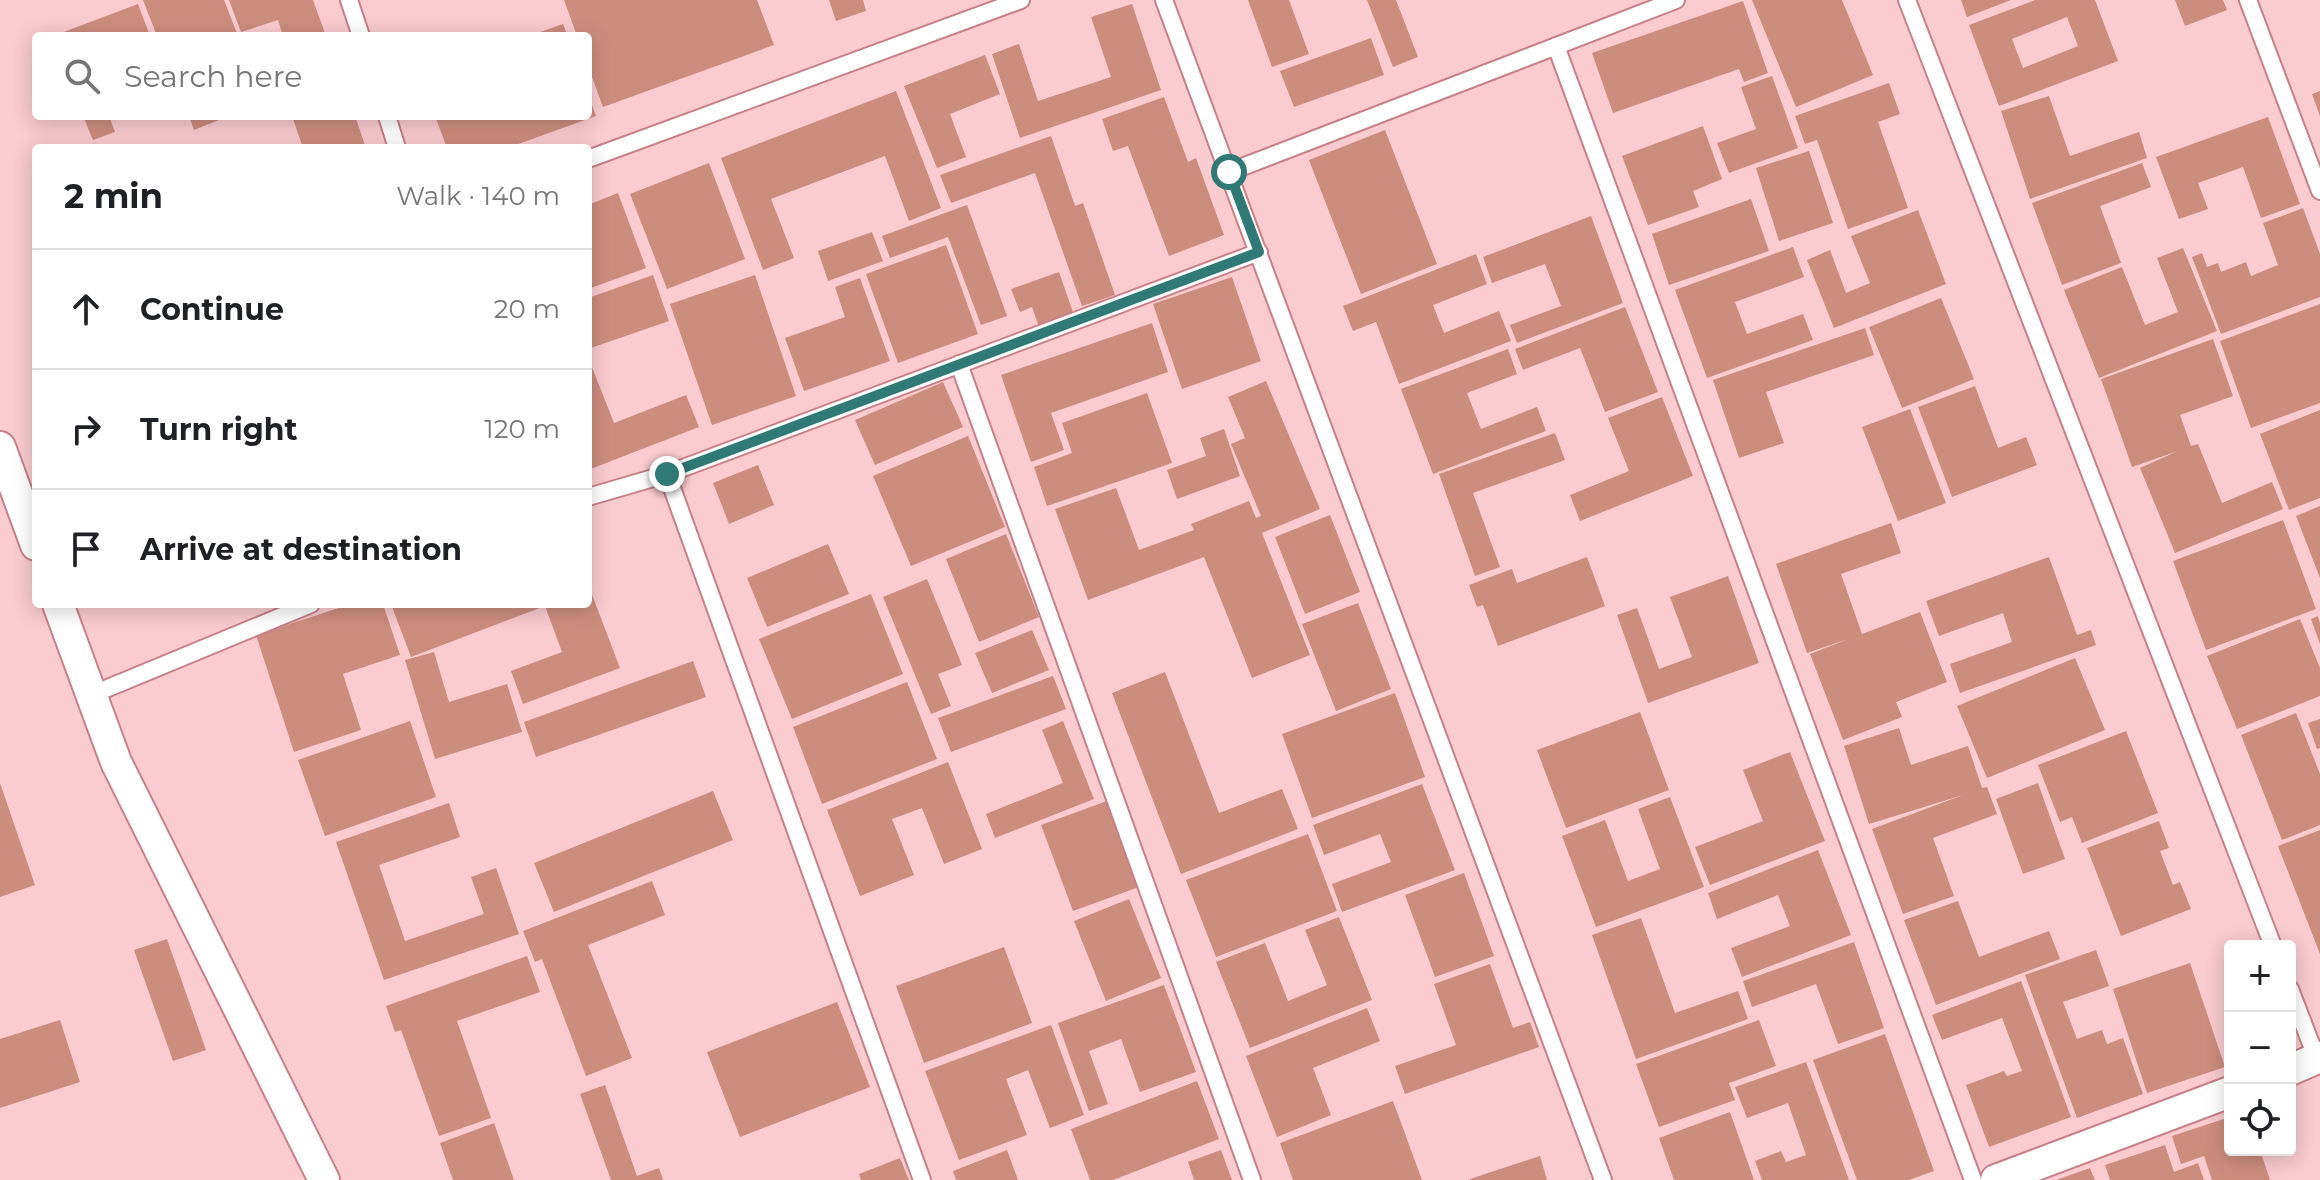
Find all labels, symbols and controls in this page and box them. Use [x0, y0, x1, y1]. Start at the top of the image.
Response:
search box [32, 32, 592, 120]
icon: search [60, 54, 104, 98]
text: Search here [124, 58, 302, 95]
route start [1211, 154, 1247, 190]
text: 2 min [64, 175, 163, 217]
text: Walk · 140 m [396, 180, 560, 212]
icon: ahead [64, 287, 108, 331]
text: Continue [140, 291, 284, 328]
text: 20 m [494, 293, 560, 325]
icon: right [64, 407, 108, 451]
text: Turn right [140, 411, 297, 448]
text: 120 m [484, 413, 560, 445]
route end [649, 456, 685, 492]
icon: arrive [64, 527, 108, 571]
text: Arrive at destination [140, 531, 462, 568]
map controls [2224, 940, 2296, 1156]
button: + [2224, 940, 2296, 1012]
button: − [2224, 1012, 2296, 1084]
button: locate [2224, 1084, 2296, 1156]

